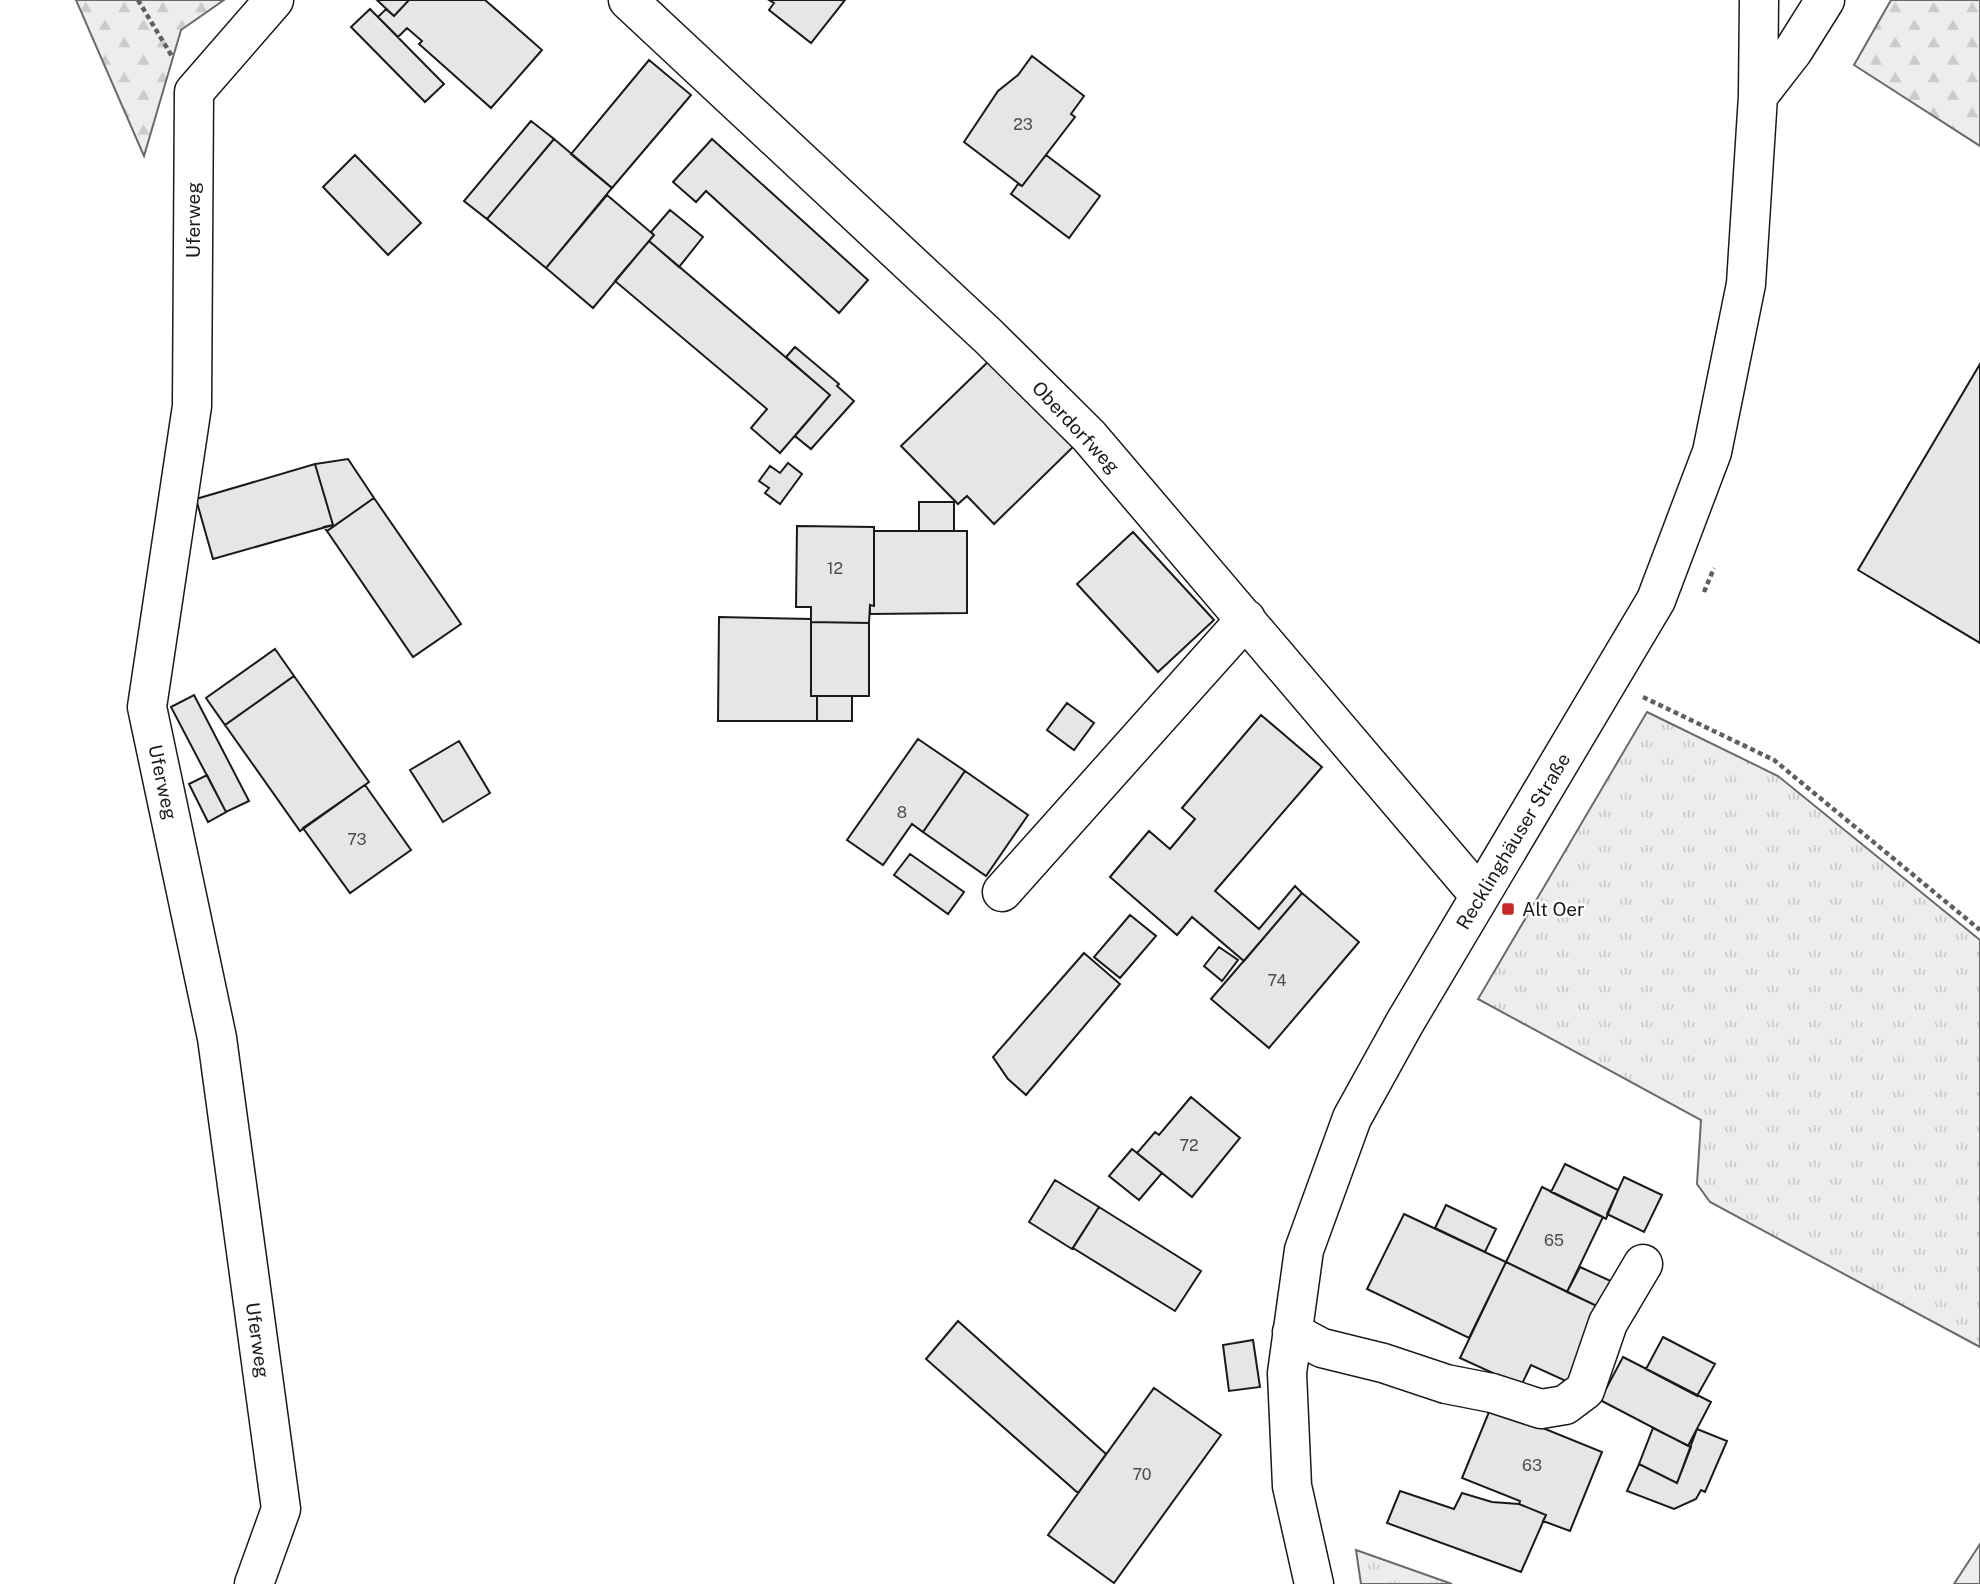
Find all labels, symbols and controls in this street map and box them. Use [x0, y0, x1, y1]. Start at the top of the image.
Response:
house number: 23 [1013, 115, 1033, 134]
street label: Uferweg [182, 182, 204, 258]
street label: Oberdorfweg [1028, 376, 1124, 478]
house number: 12 [827, 559, 843, 578]
street label: Uferweg [144, 742, 182, 822]
street label: Recklinghäuser Straße [1452, 749, 1574, 933]
house number: 8 [897, 803, 907, 822]
house number: 73 [347, 830, 367, 849]
place label: Alt Oer [1522, 898, 1585, 920]
marker: Alt Oer [1500, 901, 1516, 917]
house number: 74 [1267, 971, 1287, 990]
house number: 72 [1179, 1136, 1199, 1155]
house number: 65 [1544, 1231, 1564, 1250]
street label: Uferweg [242, 1301, 274, 1379]
house number: 63 [1522, 1456, 1542, 1475]
house number: 70 [1132, 1465, 1152, 1484]

